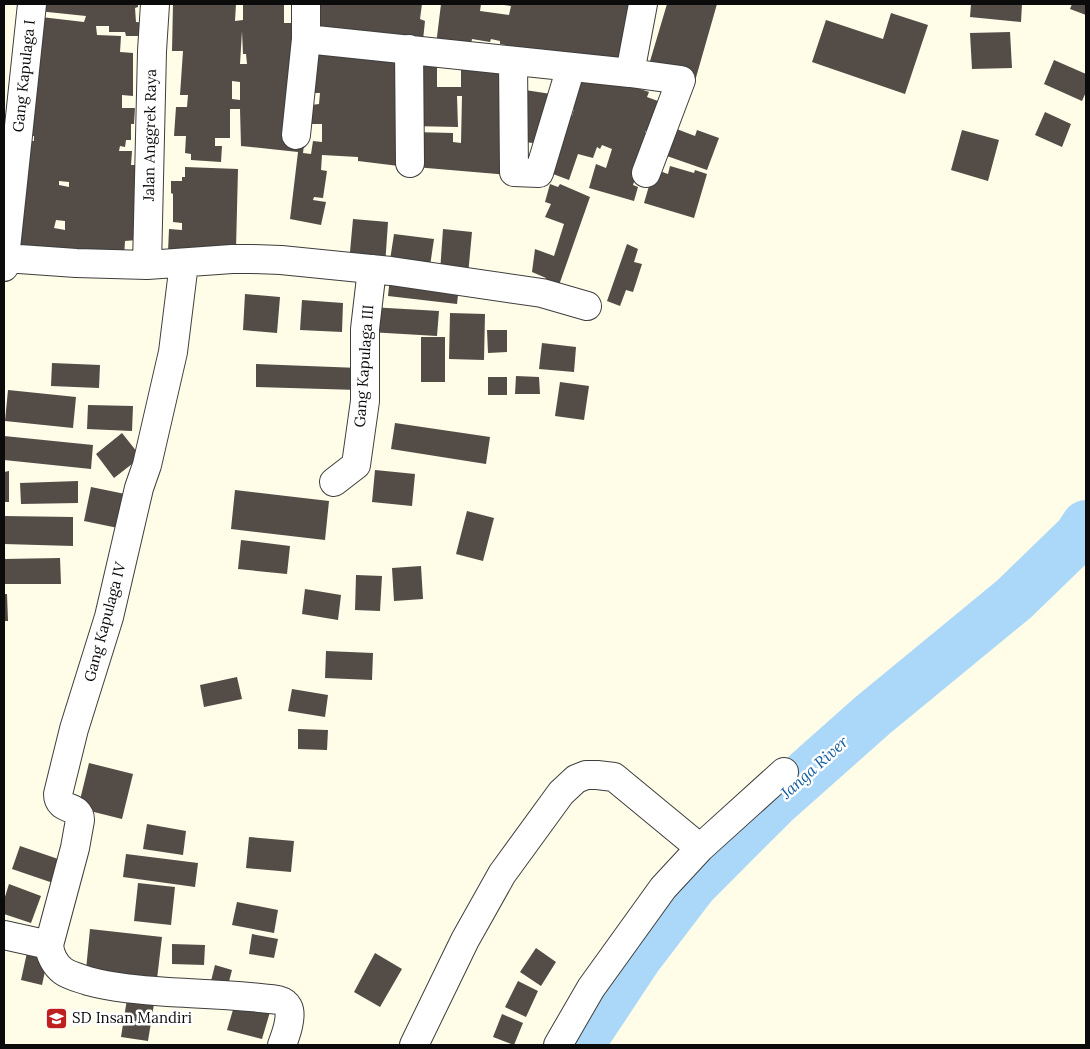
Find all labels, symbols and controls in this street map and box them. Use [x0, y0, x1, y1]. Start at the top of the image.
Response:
street label: Gang Kapulaga I [8, 19, 39, 133]
street label: Jalan Anggrek Raya [139, 68, 160, 202]
street label: Gang Kapulaga III [350, 304, 377, 428]
street label: Gang Kapulaga IV [79, 559, 130, 684]
water label: Janga River [775, 731, 852, 803]
school or university icon: SD Insan Mandiri [44, 1006, 68, 1030]
place label: SD Insan Mandiri [72, 1008, 192, 1027]

